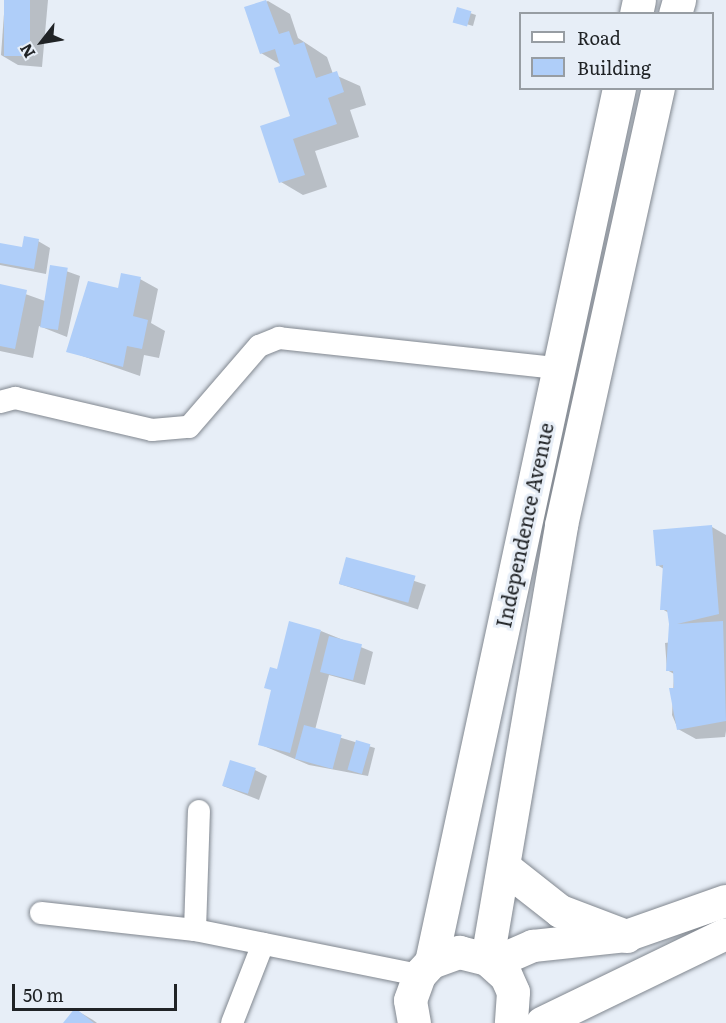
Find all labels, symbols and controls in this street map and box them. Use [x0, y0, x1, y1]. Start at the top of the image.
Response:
north arrow [12, 12, 72, 72]
legend [519, 12, 714, 90]
text: Road [577, 24, 621, 51]
text: N [13, 39, 40, 63]
text: Building [577, 54, 651, 81]
street label: Independence Avenue [491, 420, 557, 630]
scale bar [15, 972, 180, 1010]
text: 50 m [23, 981, 64, 1008]

